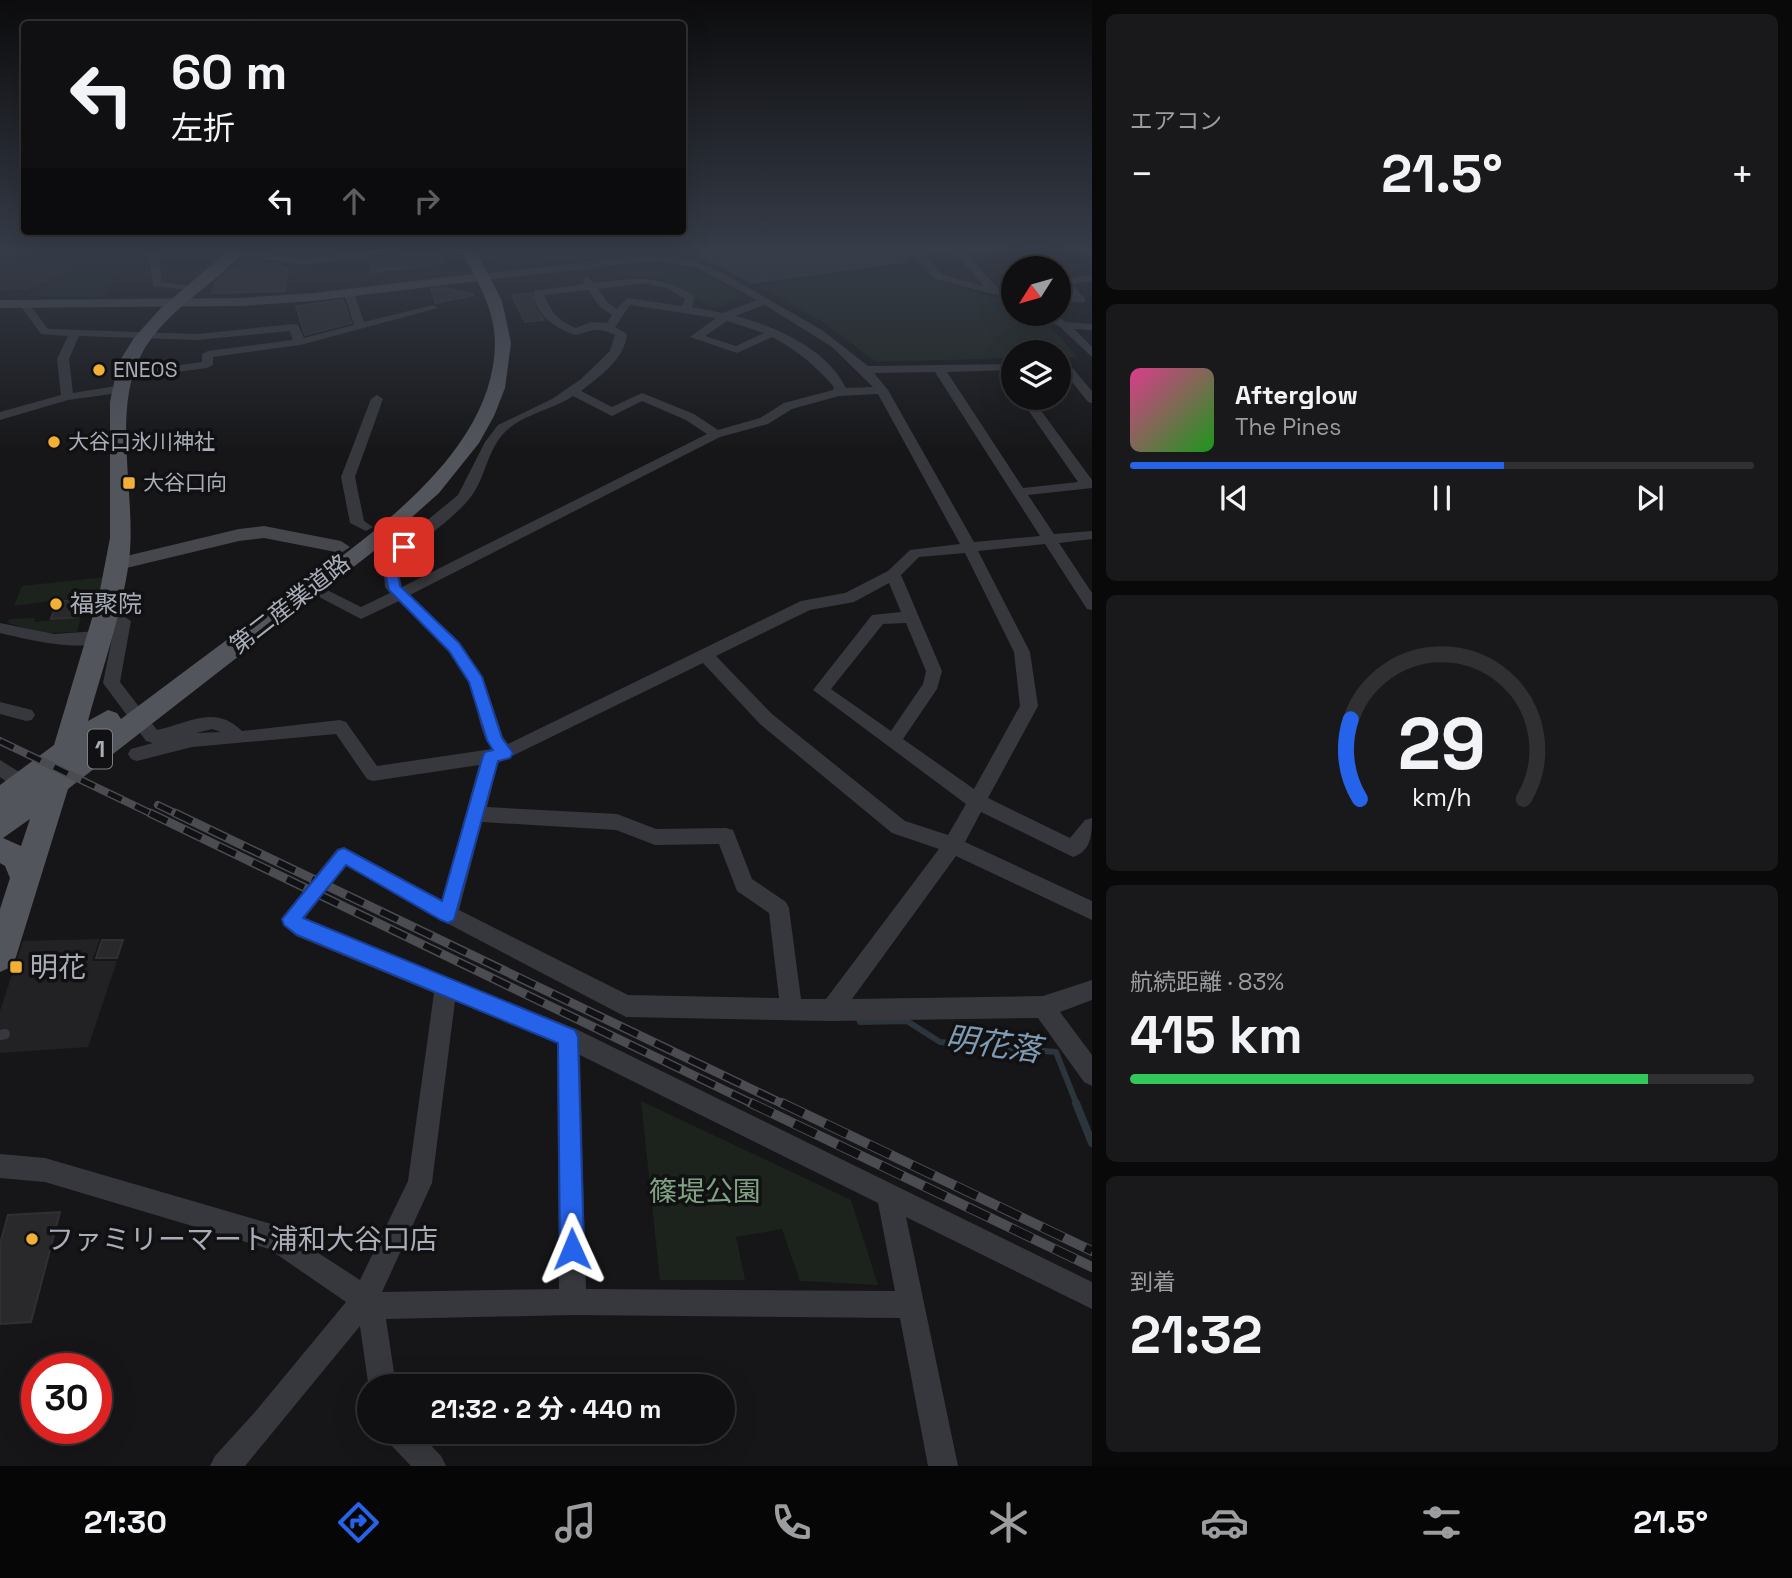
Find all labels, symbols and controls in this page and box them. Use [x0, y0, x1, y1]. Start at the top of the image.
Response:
text: 60 m [171, 41, 287, 103]
icon: left [56, 49, 147, 140]
text: エアコン [1130, 106, 1222, 136]
text: 左折 [171, 108, 235, 148]
text: 21.5° [1381, 141, 1503, 207]
text: − [1130, 150, 1154, 198]
text: + [1730, 150, 1754, 198]
icon: left [262, 182, 300, 220]
icon: ahead [335, 182, 373, 220]
icon: right [408, 182, 446, 220]
north arrow [1001, 256, 1071, 326]
map controls [1001, 256, 1071, 410]
button: layers [1001, 340, 1071, 410]
place label: ENEOS [113, 356, 178, 383]
marker: ENEOS [91, 362, 107, 378]
text: Afterglow [1235, 378, 1358, 412]
text: The Pines [1235, 412, 1341, 442]
place label: 大谷口氷川神社 [68, 428, 215, 455]
marker: 大谷口氷川神社 [46, 434, 62, 450]
place label: 大谷口向 [143, 469, 227, 496]
marker: 大谷口向 [121, 475, 137, 491]
icon: previous [1215, 479, 1253, 517]
icon: pause [1423, 479, 1461, 517]
icon: next [1631, 479, 1669, 517]
pin [374, 517, 434, 577]
icon: arrive [385, 528, 423, 566]
street label: 第二産業道路 [223, 547, 356, 660]
place label: 福聚院 [70, 588, 142, 619]
marker: 福聚院 [48, 596, 64, 612]
text: 29 [1398, 697, 1486, 790]
road number: 1 [88, 730, 112, 768]
text: km/h [1412, 781, 1472, 813]
place label: 明花 [30, 949, 86, 985]
marker: 明花 [8, 959, 24, 975]
text: 航続距離 · 83% [1130, 967, 1284, 997]
text: 415 km [1130, 1002, 1303, 1068]
water label: 明花落 [943, 1018, 1048, 1071]
park label: 篠堤公園 [649, 1173, 761, 1209]
position arrow [535, 1212, 609, 1286]
place label: ファミリーマート浦和大谷口店 [46, 1221, 438, 1257]
marker: ファミリーマート浦和大谷口店 [24, 1231, 40, 1247]
text: 到着 [1130, 1267, 1176, 1297]
text: 21:32 [1130, 1302, 1262, 1368]
speed limit sign: 30 [21, 1353, 112, 1444]
text: 21:32 · 2 分 · 440 m [431, 1392, 661, 1426]
icon: directions [334, 1498, 383, 1547]
icon: music [551, 1498, 600, 1547]
icon: phone [767, 1498, 816, 1547]
icon: climate [984, 1498, 1033, 1547]
icon: car [1200, 1498, 1249, 1547]
icon: filters [1417, 1498, 1466, 1547]
text: 21:30 [84, 1502, 167, 1542]
text: 21.5° [1633, 1502, 1708, 1542]

